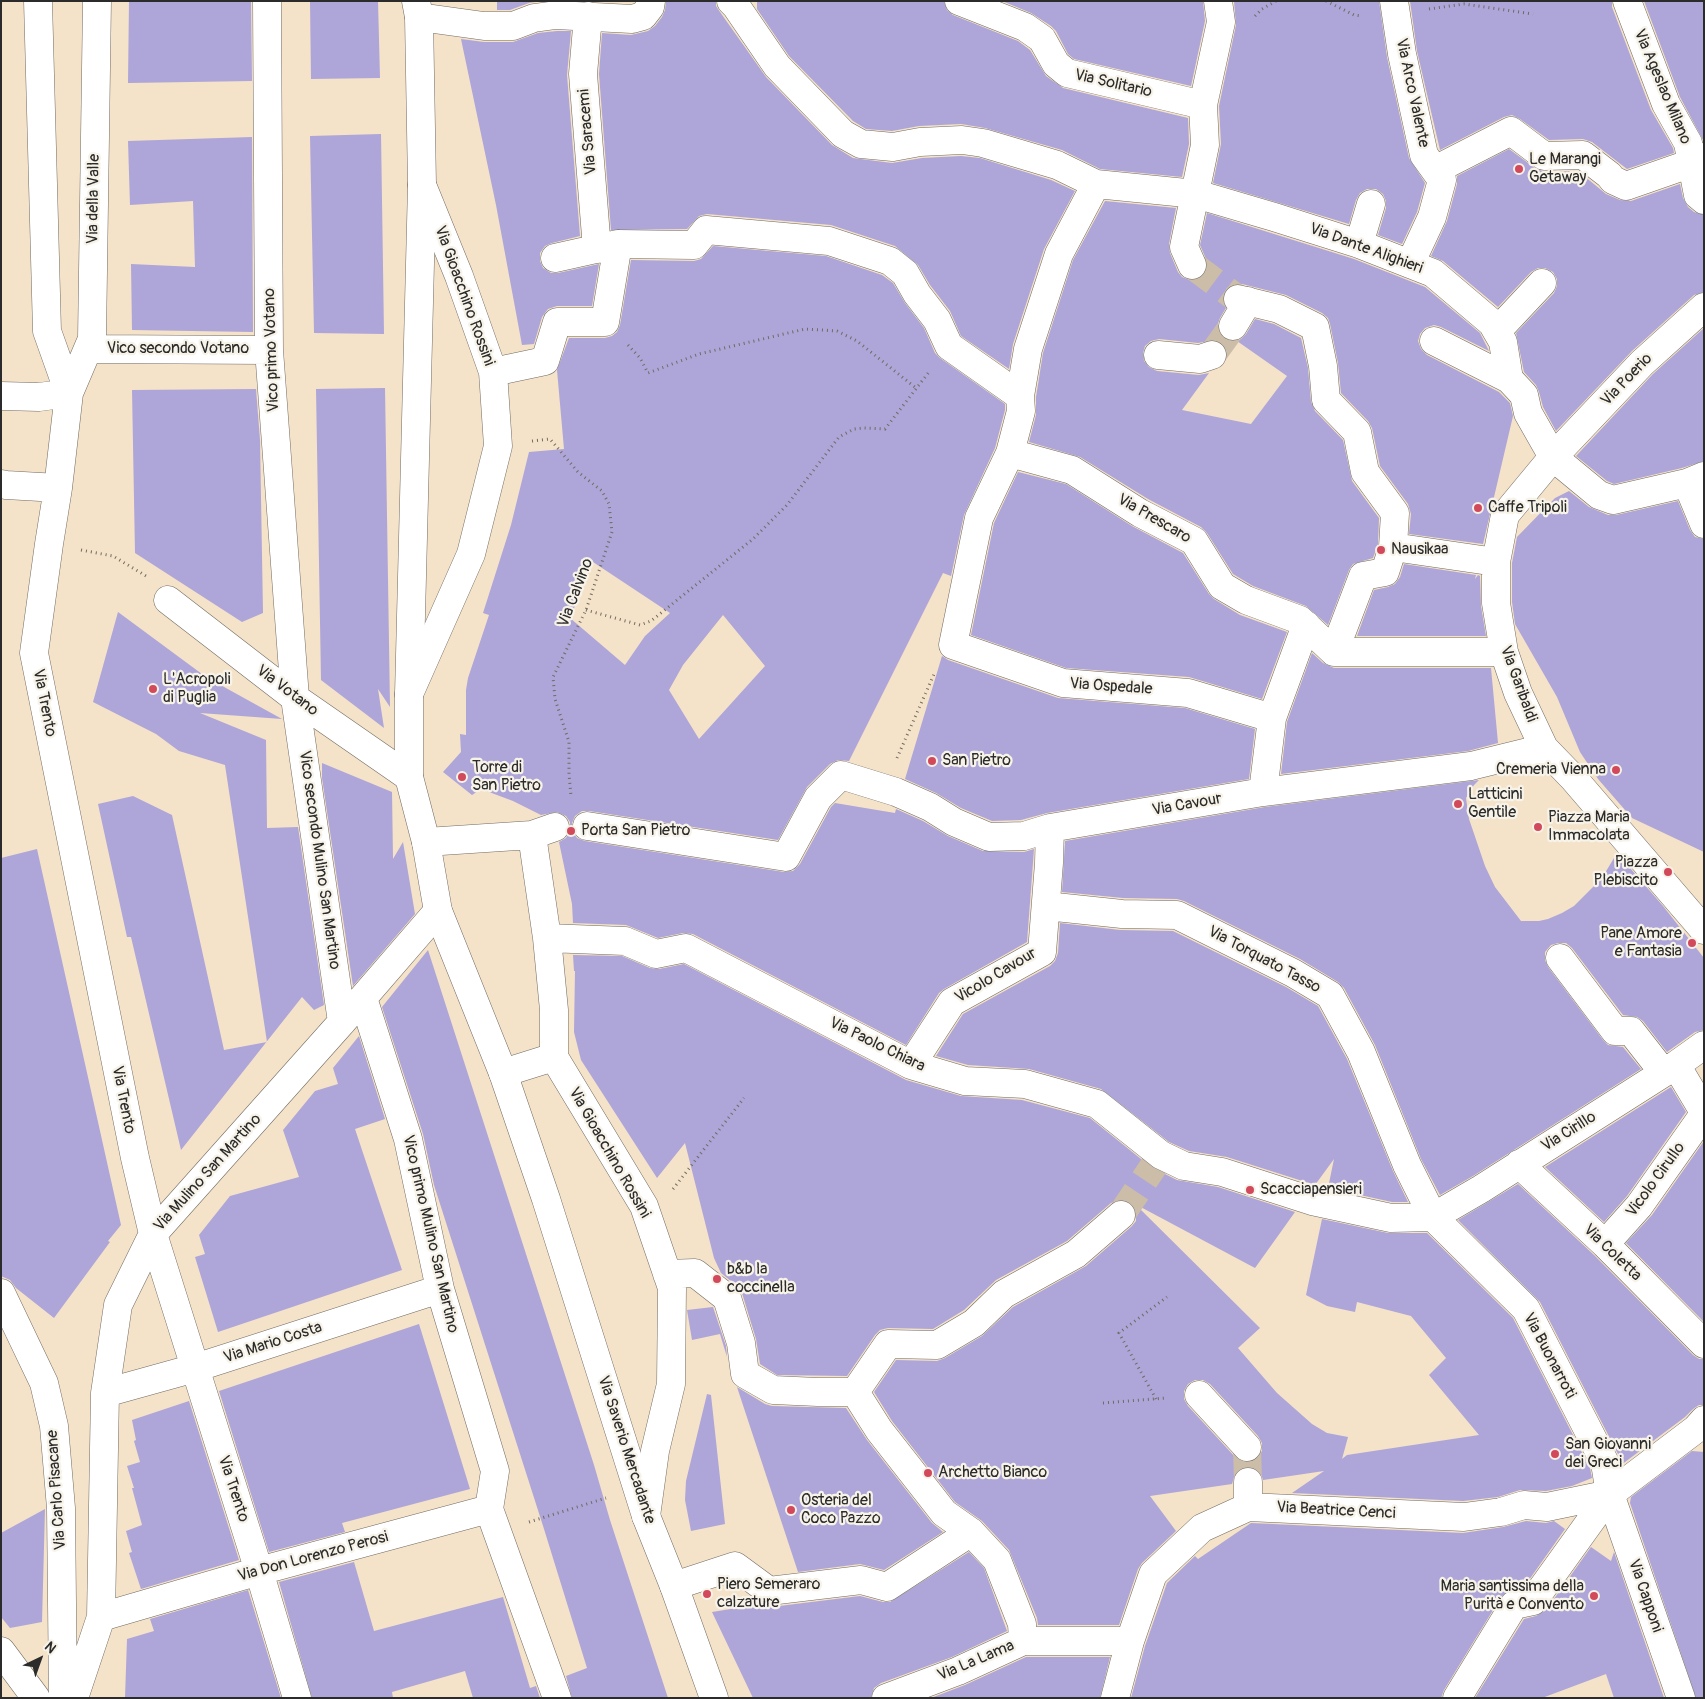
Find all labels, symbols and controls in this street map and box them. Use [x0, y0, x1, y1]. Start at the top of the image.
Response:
street label: Via Ageslao Milano [1629, 27, 1695, 147]
street label: Via Arco Valente [1391, 37, 1433, 149]
street label: Via Solitario [1072, 66, 1154, 102]
street label: Via Saracemi [575, 88, 601, 176]
place label: Le Marangi Getaway [1529, 150, 1601, 188]
street label: Via della Valle [84, 154, 104, 244]
marker: Le Marangi Getaway [1513, 163, 1525, 175]
street label: Via Dante Alighieri [1307, 220, 1425, 278]
street label: Via Gioacchino Rossini [430, 223, 498, 369]
street label: Vico primo Votano [260, 288, 284, 412]
street label: Vico secondo Votano [107, 339, 249, 359]
street label: Via Poerio [1597, 350, 1657, 410]
street label: Via Prescaro [1114, 490, 1194, 548]
place label: Caffe Tripoli [1488, 498, 1567, 518]
marker: Caffe Tripoli [1472, 502, 1484, 514]
place label: Nausikaa [1391, 540, 1449, 560]
marker: Nausikaa [1375, 544, 1387, 556]
street label: Via Calvino [554, 556, 598, 630]
street label: Via Garibaldi [1495, 643, 1541, 725]
street label: Via Votano [252, 661, 322, 721]
street label: Via Trento [28, 667, 60, 739]
place label: L'Acropoli di Puglia [163, 670, 231, 708]
street label: Via Ospedale [1069, 675, 1153, 699]
marker: L'Acropoli di Puglia [147, 683, 159, 695]
street label: Vico secondo Mulino San Martino [294, 749, 344, 971]
place label: San Pietro [942, 751, 1011, 771]
marker: San Pietro [926, 755, 938, 767]
place label: Torre di San Pietro [472, 758, 541, 796]
place label: Cremeria Vienna [1496, 760, 1606, 780]
marker: Cremeria Vienna [1610, 764, 1622, 776]
marker: Torre di San Pietro [456, 771, 468, 783]
place label: Latticini Gentile [1468, 785, 1522, 823]
street label: Via Cavour [1151, 789, 1223, 821]
marker: Latticini Gentile [1452, 798, 1464, 810]
place label: Piazza Maria Immacolata [1548, 808, 1630, 846]
place label: Porta San Pietro [581, 821, 690, 841]
marker: Piazza Maria Immacolata [1532, 821, 1544, 833]
marker: Porta San Pietro [565, 825, 577, 837]
place label: Piazza Plebiscito [1594, 853, 1658, 891]
marker: Piazza Plebiscito [1662, 866, 1674, 878]
street label: Via Torquato Tasso [1204, 922, 1324, 998]
place label: Pane Amore e Fantasia [1600, 924, 1682, 962]
marker: Pane Amore e Fantasia [1686, 937, 1698, 949]
street label: Vicolo Cavour [952, 944, 1040, 1008]
street label: Via Paolo Chiara [826, 1013, 928, 1077]
street label: Via Trento [107, 1064, 139, 1136]
street label: Via Gioacchino Rossini [564, 1084, 654, 1222]
street label: Via Cirillo [1538, 1108, 1600, 1156]
street label: Via Mulino San Martino [150, 1110, 266, 1236]
street label: Vico primo Mulino San Martino [398, 1133, 462, 1335]
street label: Vicolo Cirullo [1622, 1139, 1690, 1221]
place label: Scacciapensieri [1260, 1180, 1362, 1200]
marker: Scacciapensieri [1244, 1184, 1256, 1196]
street label: Via Coletta [1579, 1220, 1645, 1286]
place label: b&b la coccinella [727, 1260, 795, 1298]
marker: b&b la coccinella [711, 1273, 723, 1285]
street label: Via Buonarroti [1518, 1310, 1580, 1402]
street label: Via Mario Costa [221, 1318, 325, 1368]
street label: Via Saverio Mercadante [593, 1374, 659, 1526]
street label: Via Carlo Pisacane [43, 1429, 71, 1551]
place label: San Giovanni dei Greci [1565, 1435, 1651, 1473]
marker: San Giovanni dei Greci [1549, 1448, 1561, 1460]
street label: Via Trento [213, 1453, 253, 1525]
place label: Archetto Bianco [938, 1463, 1047, 1483]
marker: Archetto Bianco [922, 1467, 934, 1479]
place label: Osteria del Coco Pazzo [801, 1491, 881, 1529]
street label: Via Beatrice Cenci [1276, 1498, 1396, 1524]
marker: Osteria del Coco Pazzo [785, 1504, 797, 1516]
street label: Via Don Lorenzo Perosi [236, 1528, 390, 1586]
street label: Via Capponi [1624, 1557, 1666, 1635]
place label: Piero Semeraro calzature [717, 1575, 820, 1613]
place label: Maria santissima della Purità e Convento [1440, 1577, 1584, 1615]
marker: Piero Semeraro calzature [701, 1588, 713, 1600]
marker: Maria santissima della Purità e Convento [1588, 1590, 1600, 1602]
north arrow [15, 1634, 65, 1684]
street label: Via La Lama [935, 1636, 1017, 1686]
text: N [41, 1638, 60, 1657]

